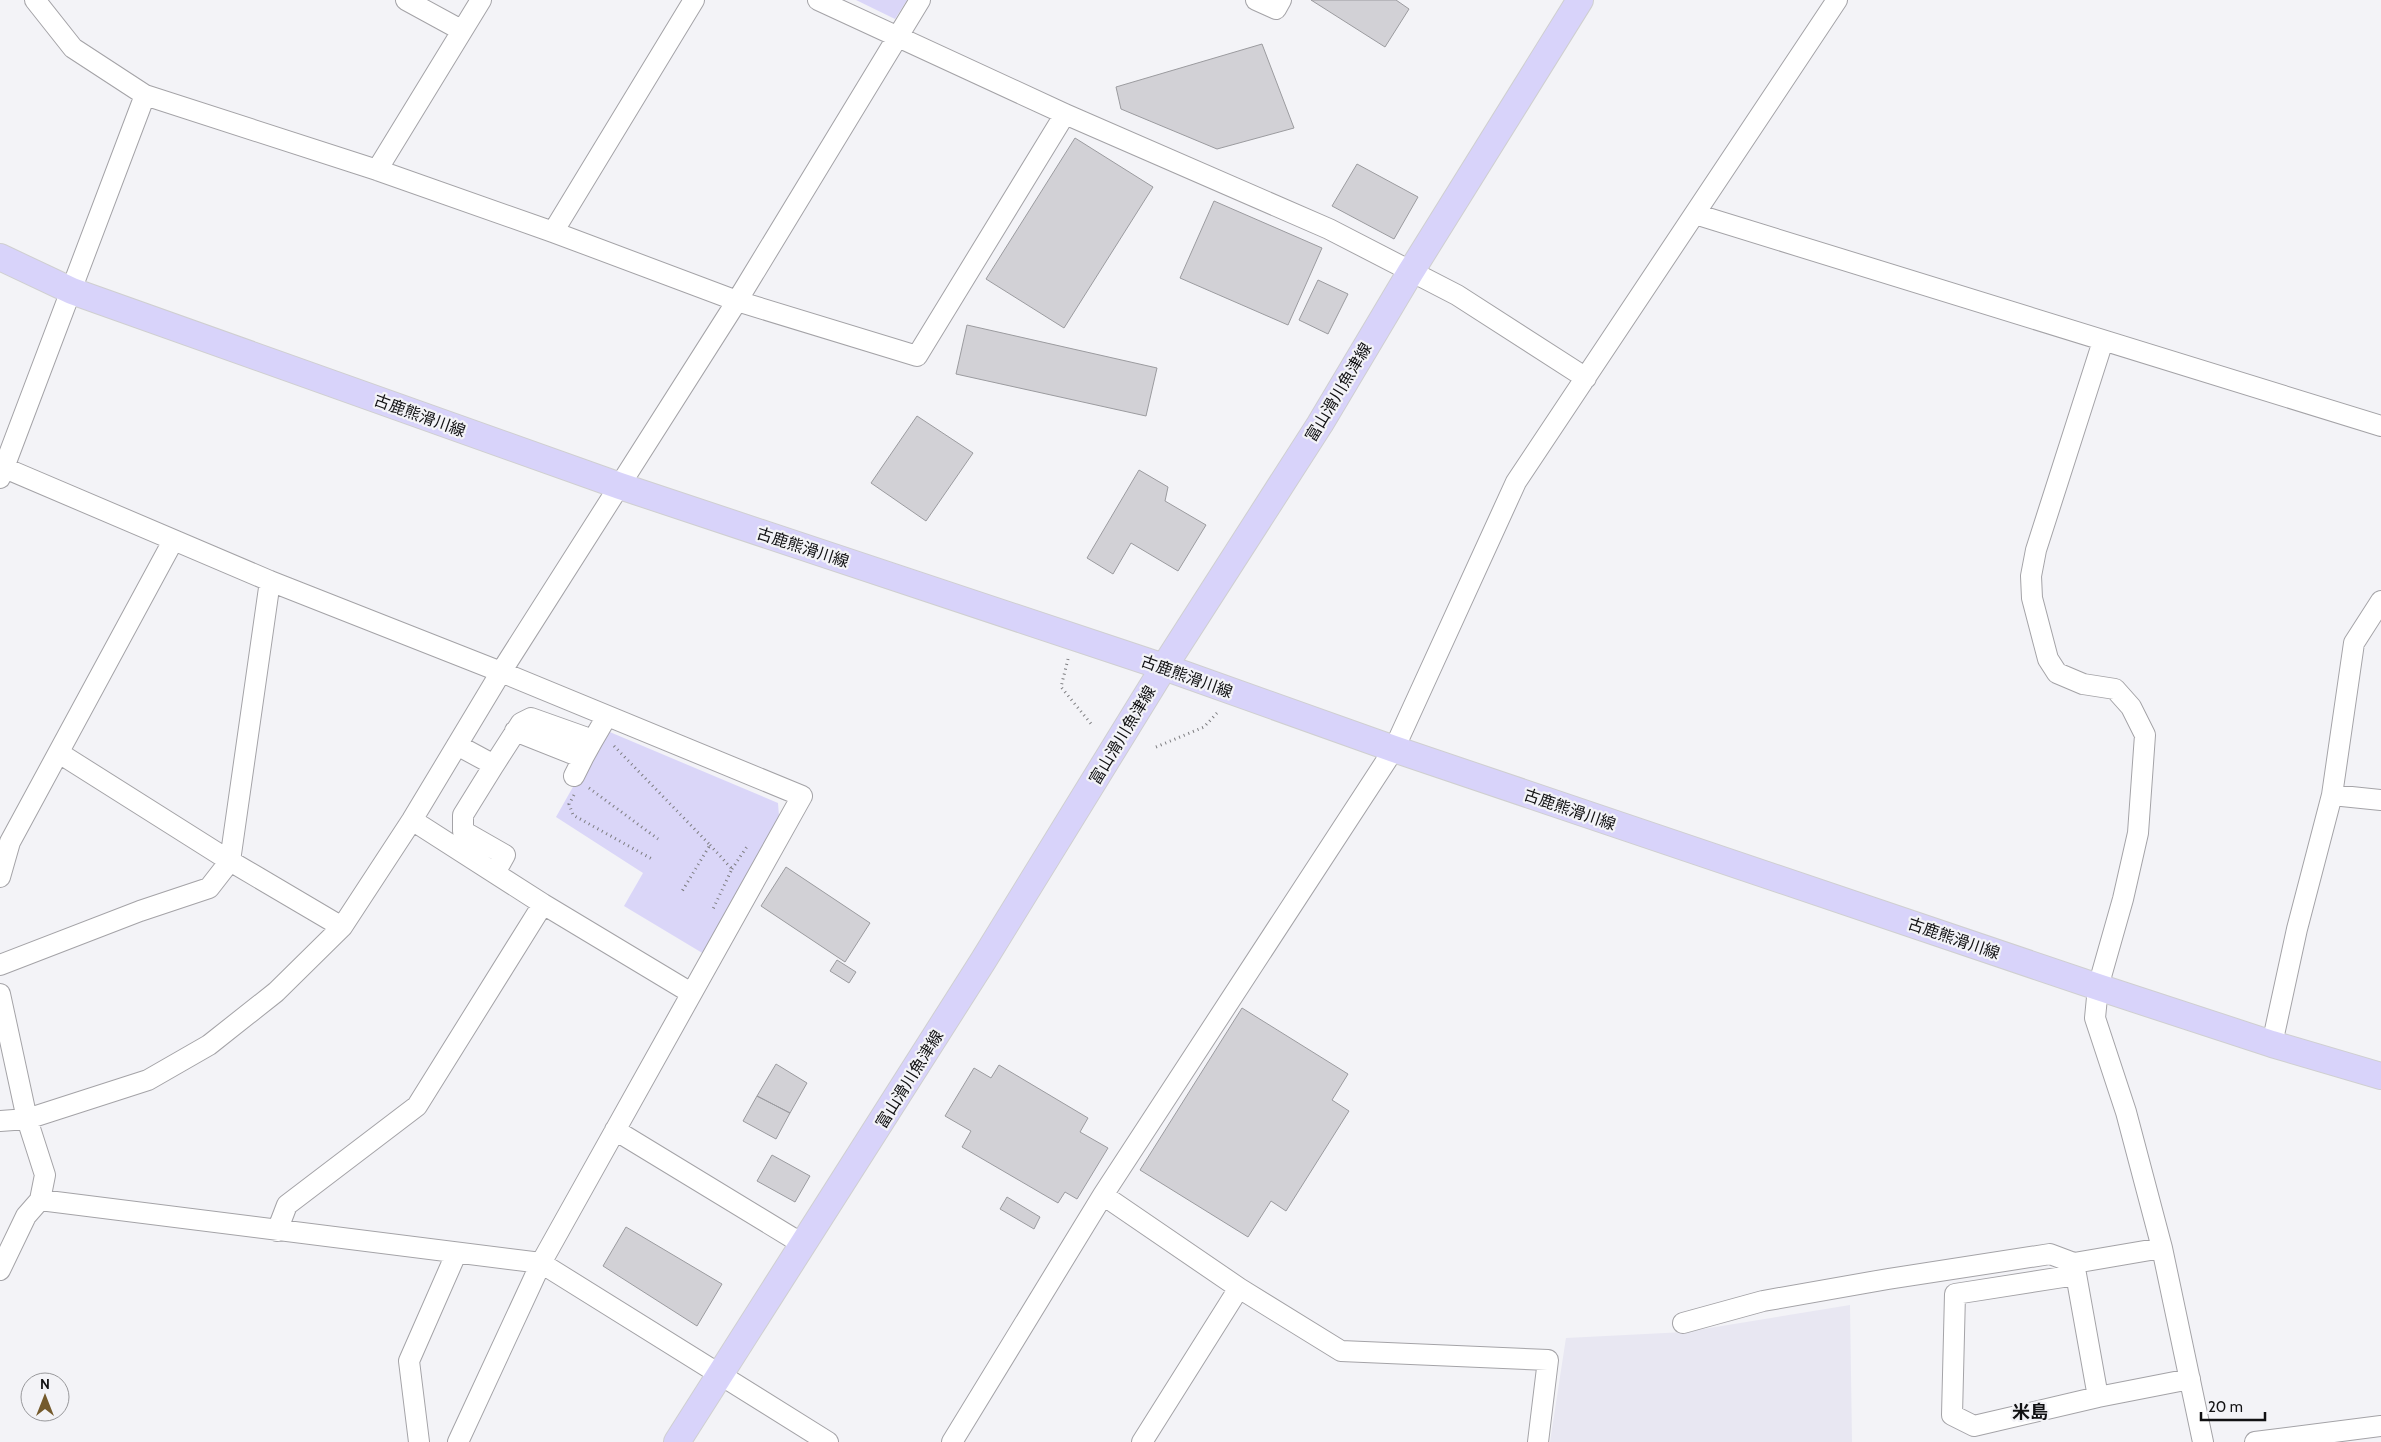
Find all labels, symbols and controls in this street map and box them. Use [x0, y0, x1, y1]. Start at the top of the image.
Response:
street label: 富山滑川魚津線 [1301, 339, 1375, 445]
street label: 古鹿熊滑川線 [371, 390, 468, 441]
street label: 古鹿熊滑川線 [754, 524, 851, 571]
street label: 古鹿熊滑川線 [1138, 651, 1235, 702]
street label: 富山滑川魚津線 [1085, 682, 1159, 788]
street label: 古鹿熊滑川線 [1521, 785, 1618, 834]
street label: 古鹿熊滑川線 [1905, 914, 2002, 963]
street label: 富山滑川魚津線 [872, 1027, 947, 1132]
north arrow [20, 1372, 70, 1422]
text: N [40, 1375, 50, 1393]
scale bar [2201, 1390, 2265, 1422]
text: 20 m [2208, 1398, 2243, 1416]
district label: 米島 [2012, 1401, 2048, 1423]

